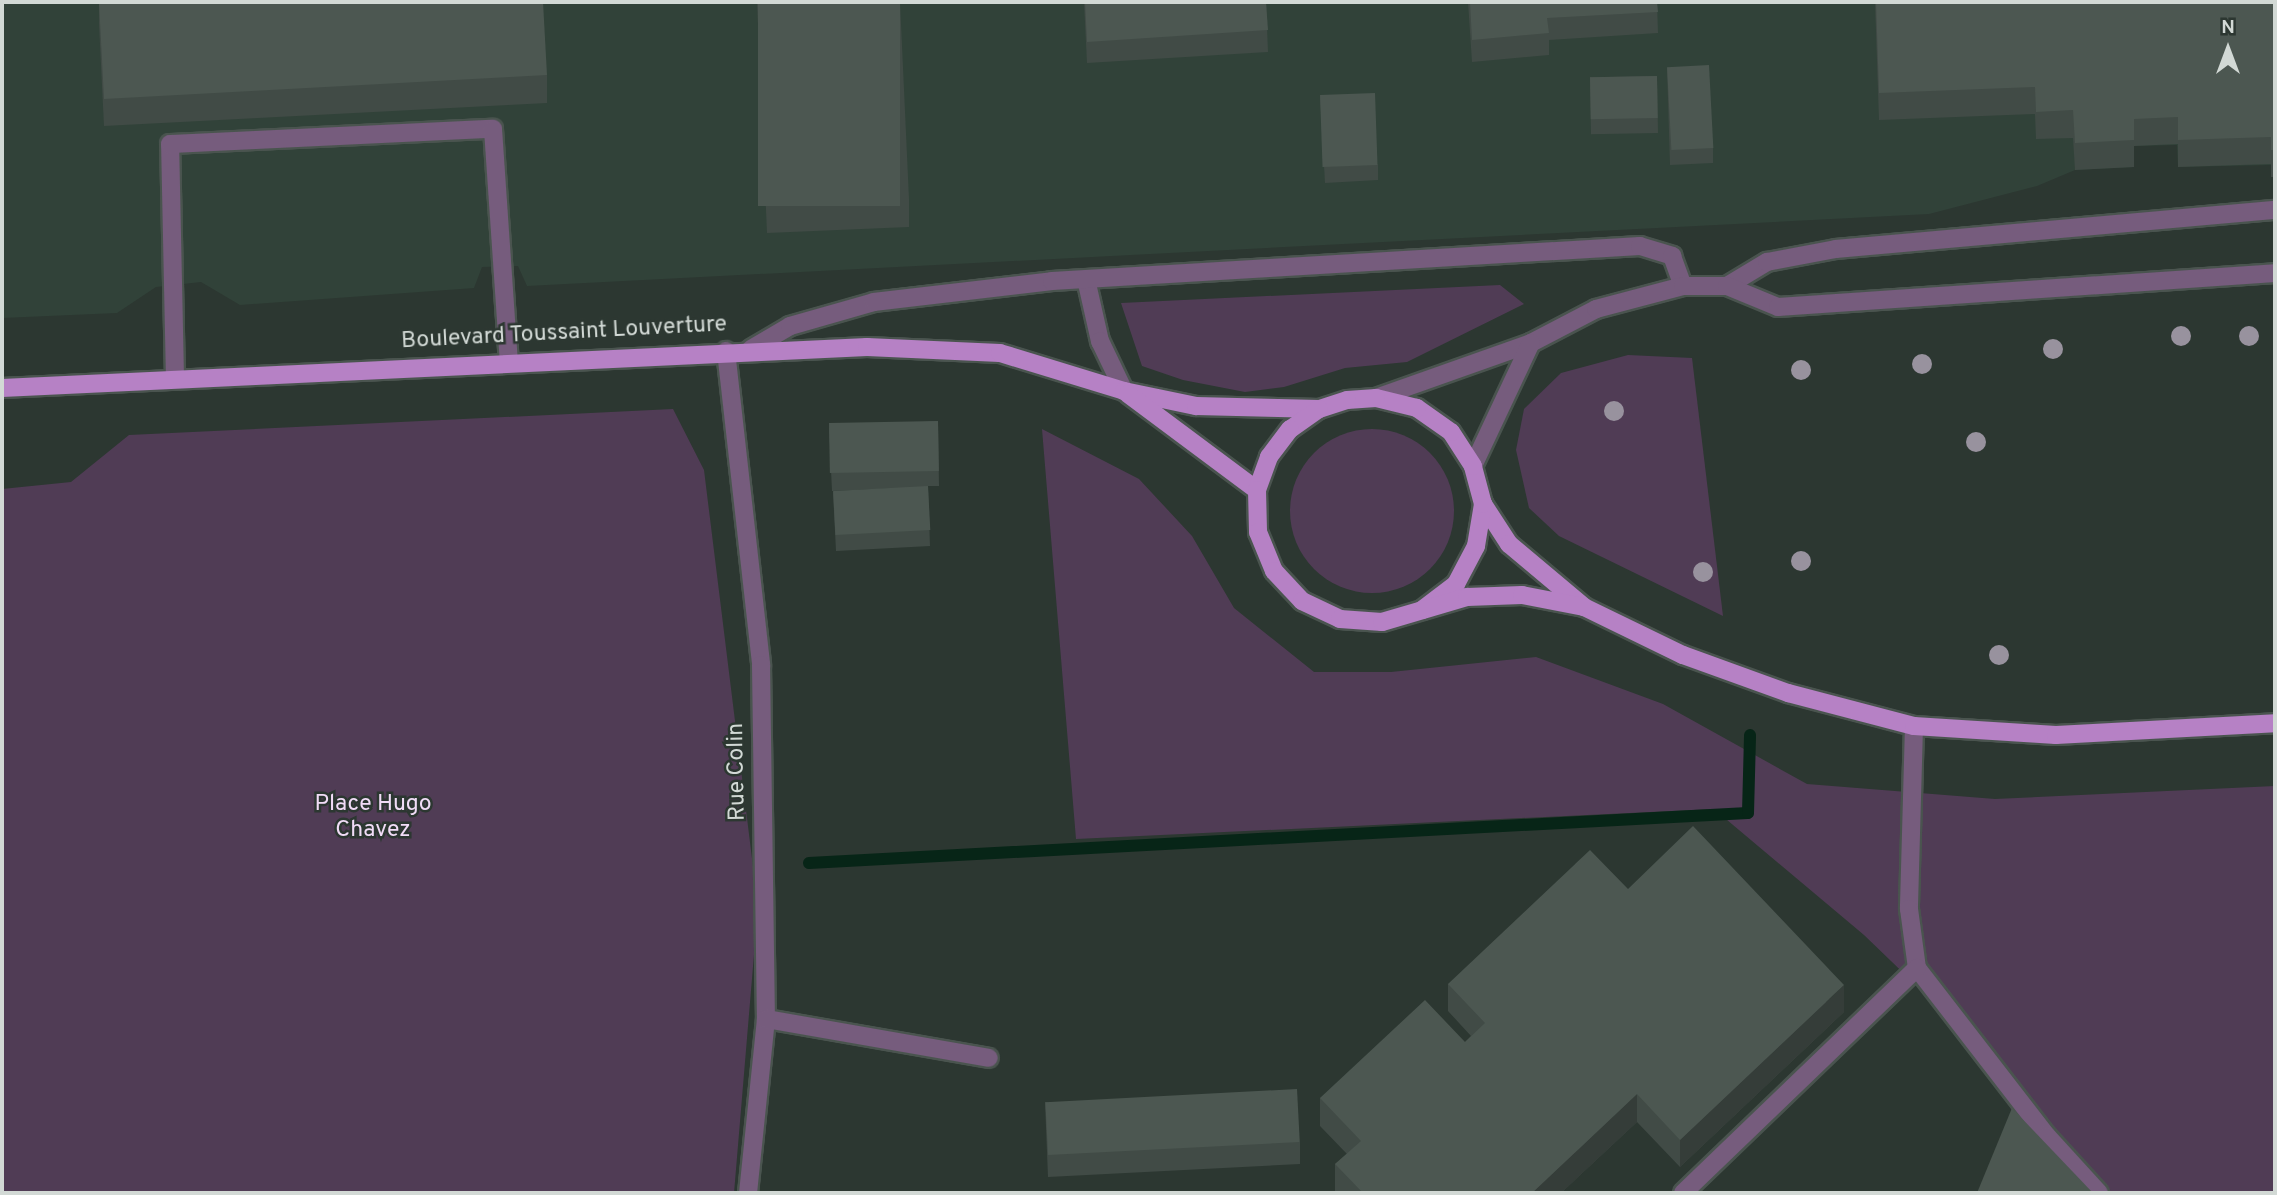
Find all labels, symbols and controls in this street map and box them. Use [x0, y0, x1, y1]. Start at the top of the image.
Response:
north arrow [2193, 14, 2263, 84]
text: N [2221, 16, 2235, 40]
street label: Boulevard Toussaint Louverture [400, 312, 728, 356]
street label: Rue Colin [723, 723, 753, 821]
park label: Place Hugo Chavez [314, 791, 432, 845]

